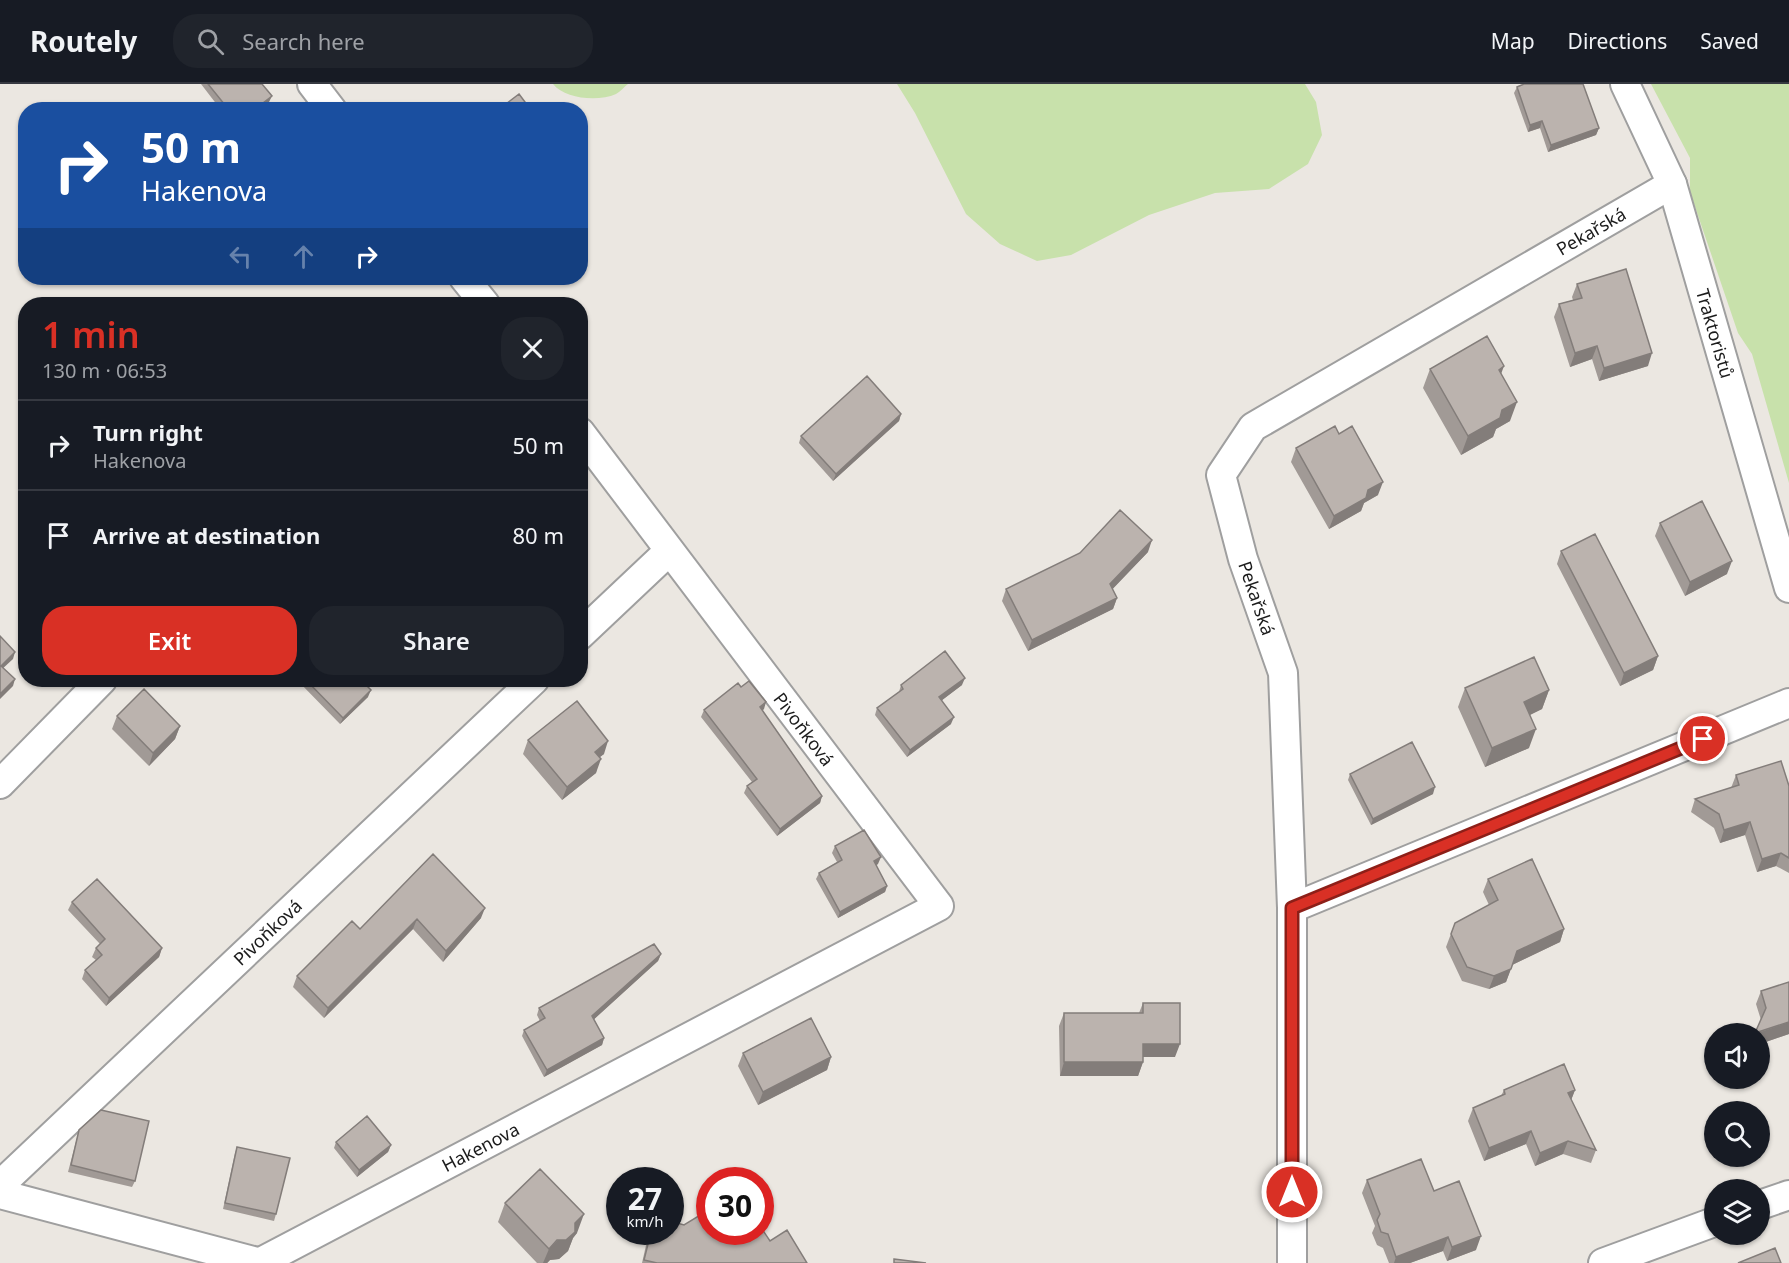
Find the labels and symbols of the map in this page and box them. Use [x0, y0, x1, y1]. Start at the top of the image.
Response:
street label: Pekařská [1552, 202, 1630, 261]
street label: Traktoristů [1691, 286, 1740, 381]
street label: Pekařská [1233, 558, 1281, 638]
street label: Pivoňková [769, 687, 839, 771]
pin [1677, 713, 1728, 764]
street label: Pivoňková [228, 894, 307, 970]
street label: Hakenova [438, 1117, 523, 1177]
position arrow [1260, 1160, 1324, 1224]
speed limit sign: 30 [696, 1167, 774, 1245]

